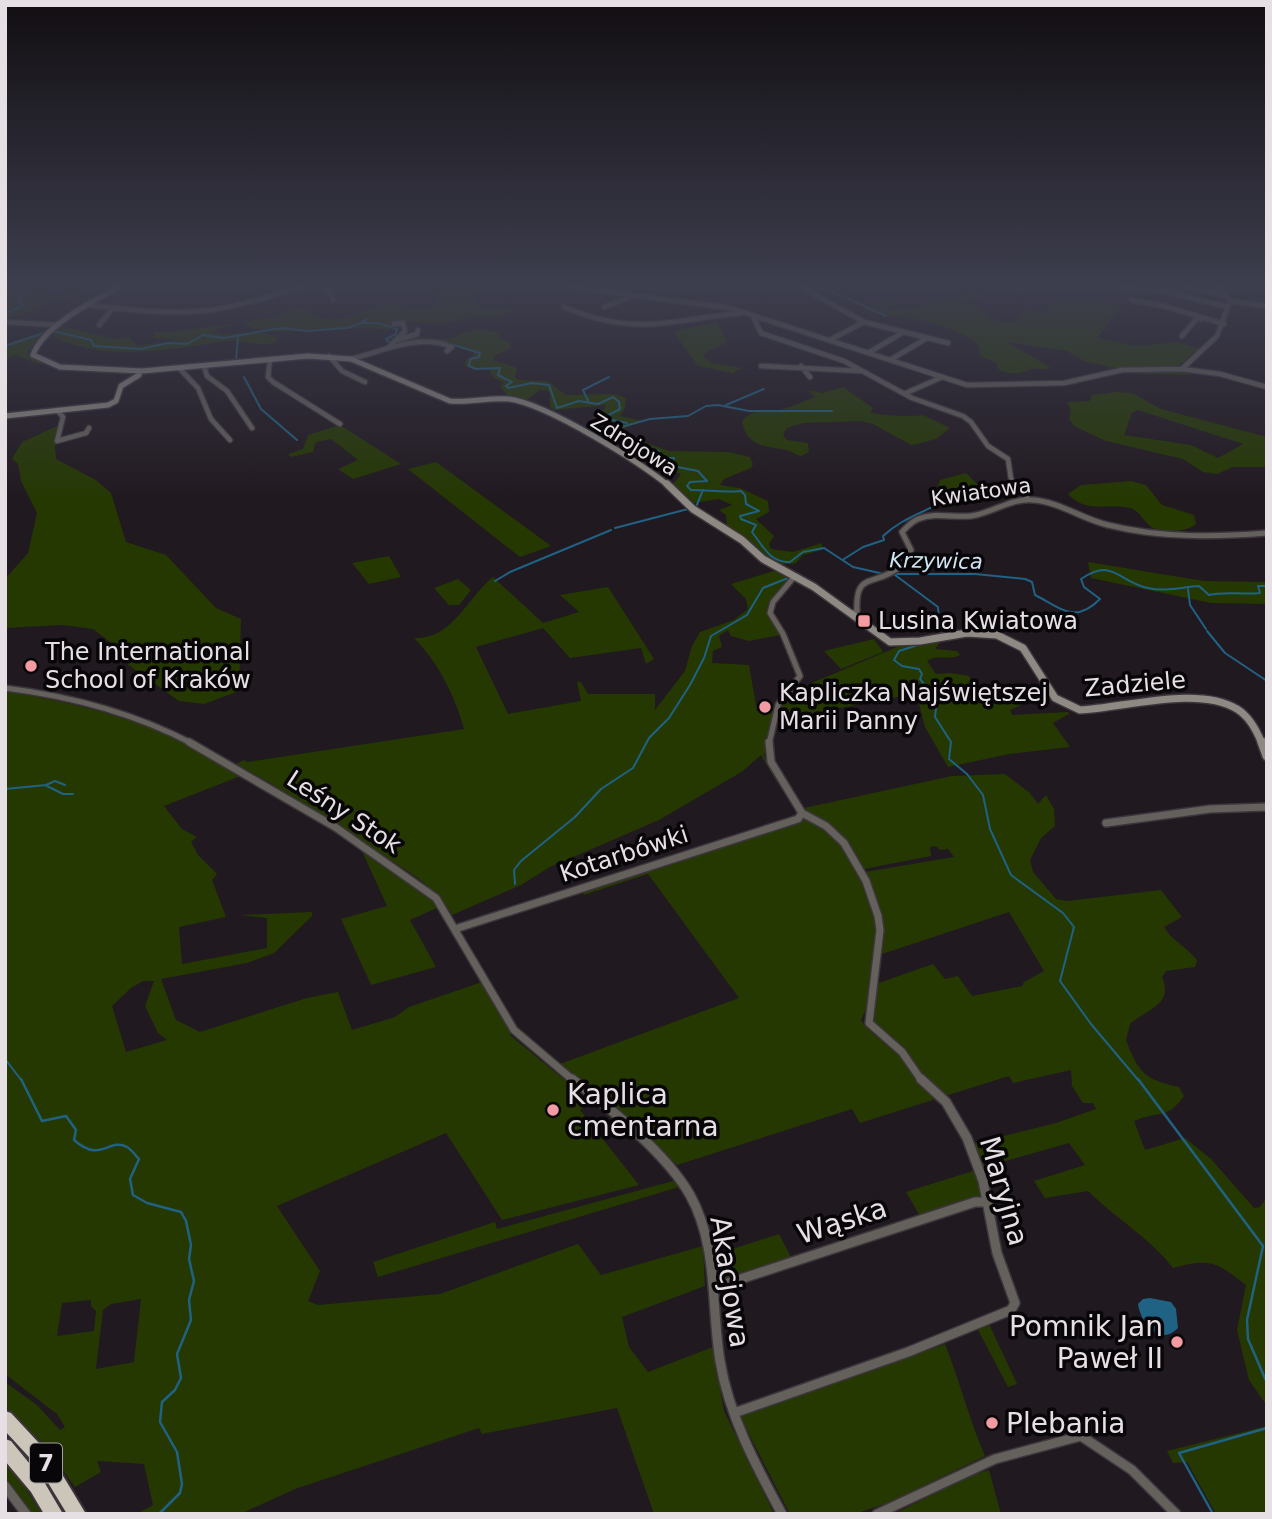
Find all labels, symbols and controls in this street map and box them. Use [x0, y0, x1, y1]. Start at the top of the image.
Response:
street label: Zdrojowa [586, 409, 682, 481]
street label: Kwiatowa [929, 473, 1033, 511]
water label: Krzywica [889, 548, 983, 574]
place label: Lusina Kwiatowa [878, 607, 1078, 635]
marker: Lusina Kwiatowa [856, 613, 872, 629]
place label: The International School of Kraków [44, 638, 251, 694]
marker: The International School of Kraków [23, 658, 39, 674]
street label: Zadziele [1083, 666, 1187, 702]
place label: Kapliczka Najświętszej Marii Panny [779, 679, 1048, 735]
marker: Kapliczka Najświętszej Marii Panny [757, 699, 773, 715]
street label: Leśny Stok [282, 765, 406, 859]
street label: Kotarbówki [556, 820, 692, 888]
place label: Kaplica cmentarna [567, 1078, 719, 1143]
marker: Kaplica cmentarna [545, 1102, 561, 1118]
street label: Maryjna [973, 1133, 1035, 1249]
street label: Wąska [793, 1191, 891, 1251]
street label: Akacjowa [703, 1214, 757, 1350]
place label: Pomnik Jan Paweł II [1009, 1310, 1163, 1375]
marker: Pomnik Jan Paweł II [1169, 1334, 1185, 1350]
place label: Plebania [1006, 1407, 1126, 1440]
marker: Plebania [984, 1415, 1000, 1431]
road number: 7 [30, 1444, 62, 1482]

